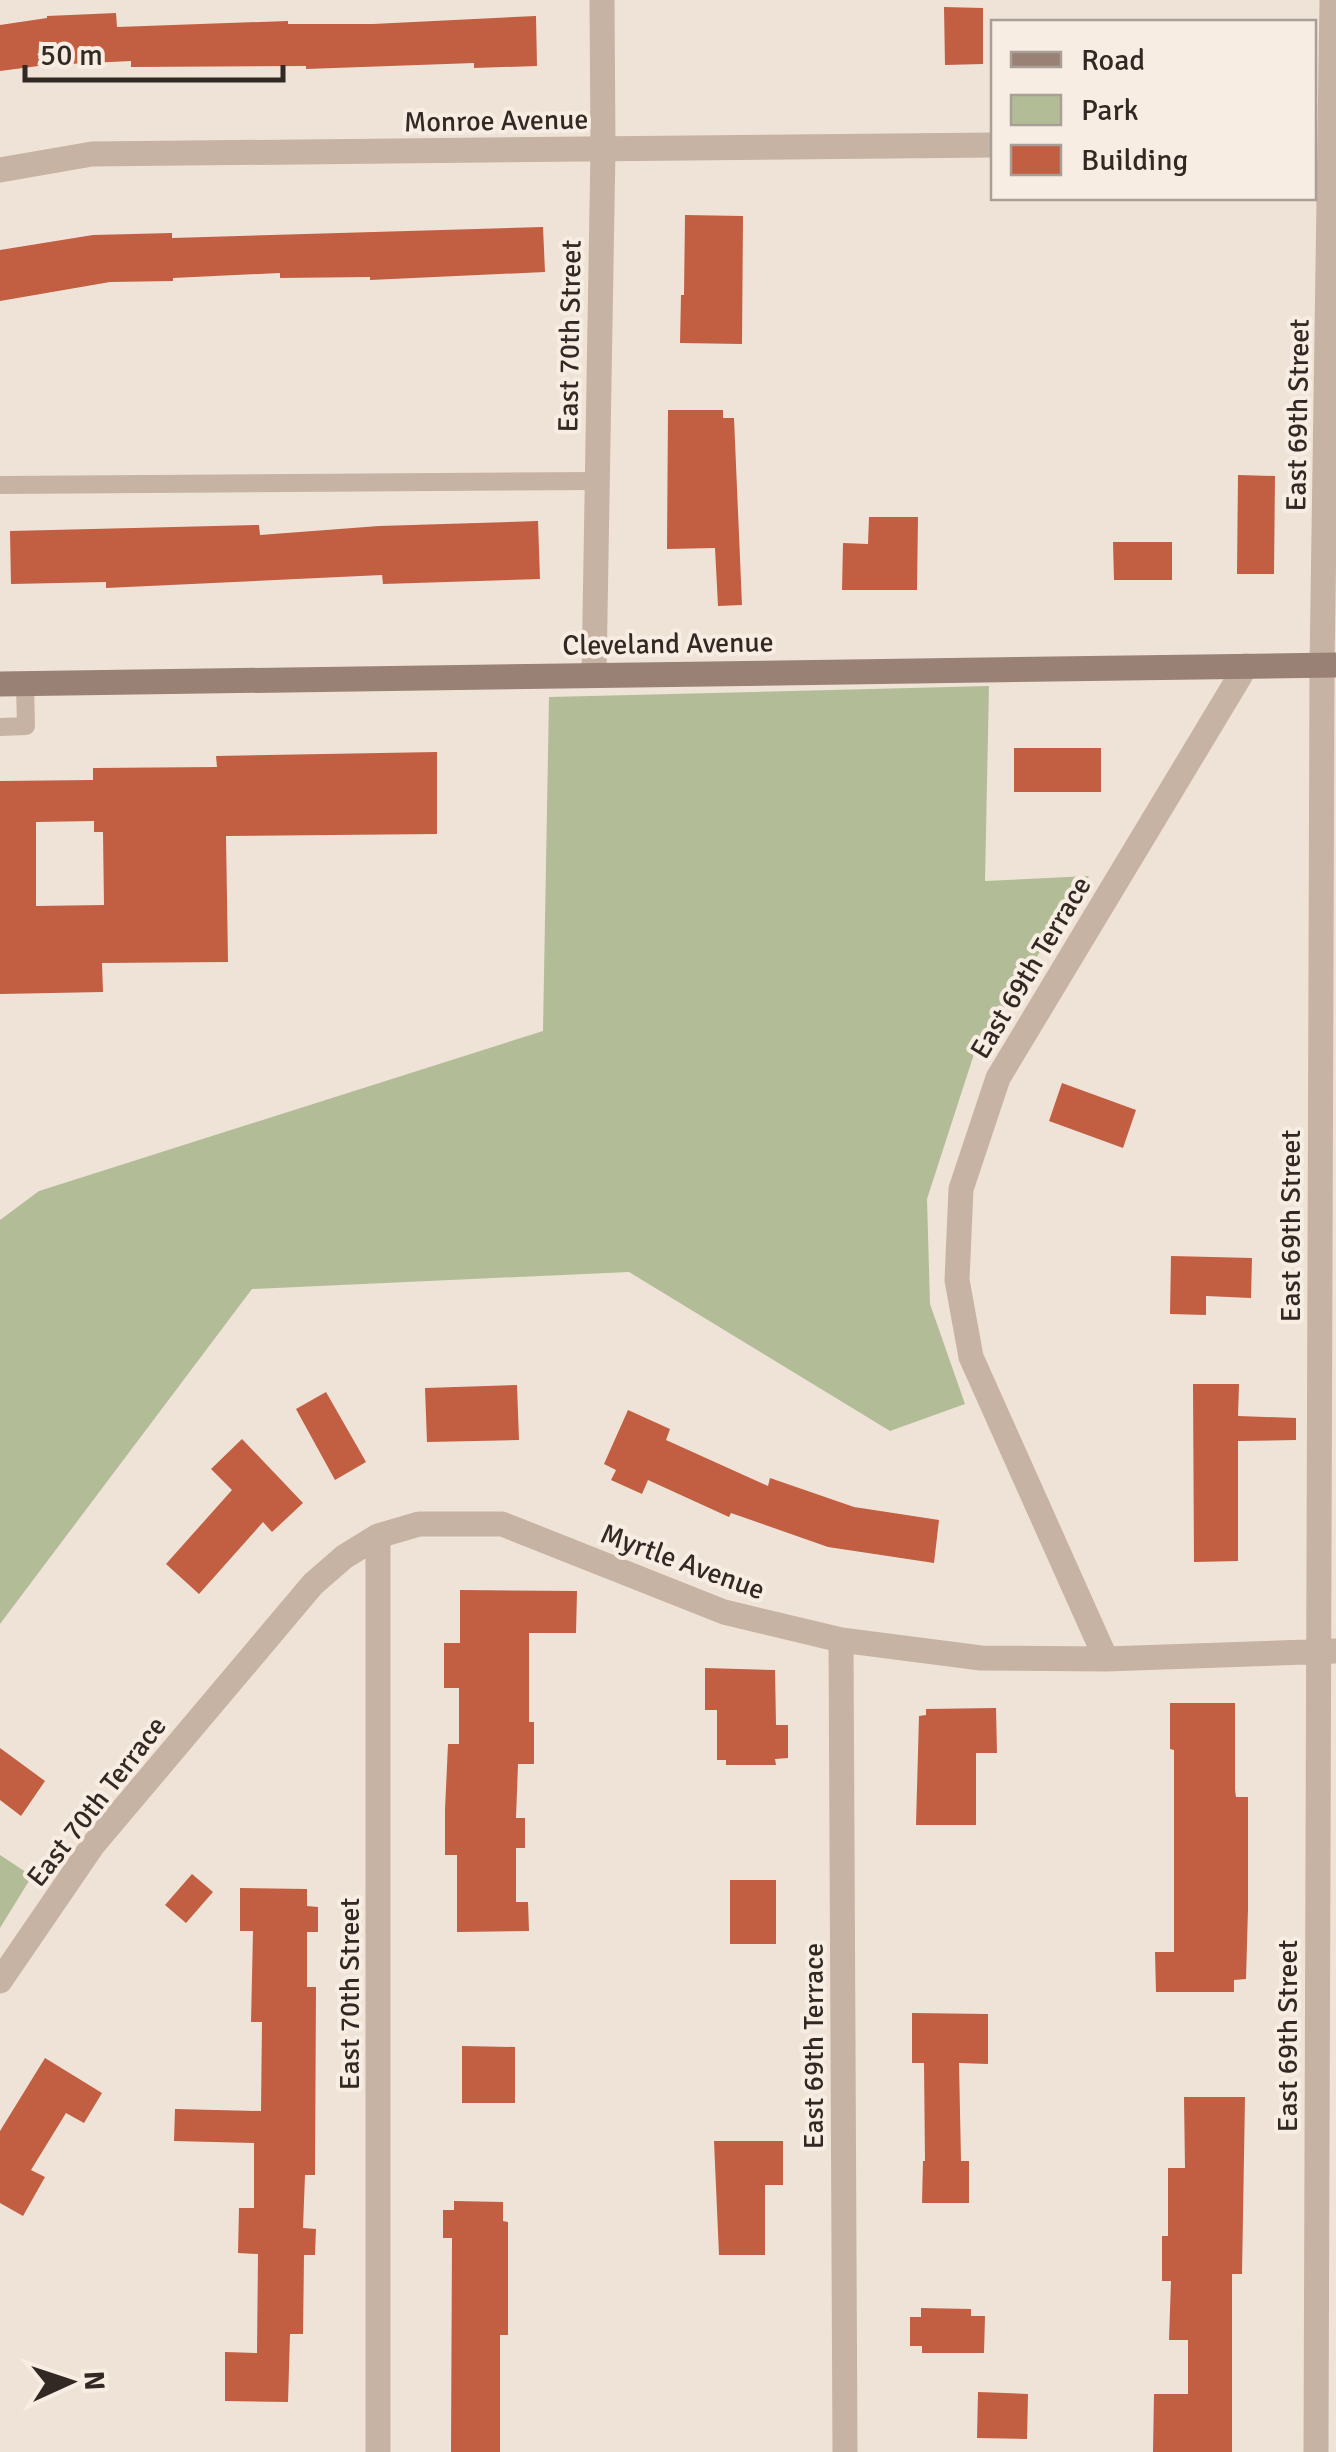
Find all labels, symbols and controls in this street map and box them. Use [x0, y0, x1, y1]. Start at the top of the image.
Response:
scale bar [25, 20, 282, 82]
legend [991, 20, 1316, 200]
text: 50 m [40, 37, 103, 74]
text: Road [1081, 42, 1145, 79]
text: Park [1081, 92, 1139, 129]
street label: Monroe Avenue [403, 102, 589, 140]
text: Building [1081, 142, 1188, 179]
street label: East 70th Street [551, 239, 589, 433]
street label: East 69th Street [1279, 318, 1317, 512]
street label: Cleveland Avenue [562, 625, 774, 663]
street label: East 69th Terrace [963, 870, 1099, 1065]
street label: East 69th Street [1274, 1130, 1308, 1322]
street label: Myrtle Avenue [596, 1517, 769, 1607]
street label: East 70th Terrace [20, 1710, 174, 1893]
street label: East 70th Street [333, 1898, 367, 2090]
street label: East 69th Street [1271, 1940, 1305, 2132]
street label: East 69th Terrace [797, 1943, 831, 2149]
north arrow [20, 2332, 120, 2432]
text: N [76, 2370, 111, 2391]

